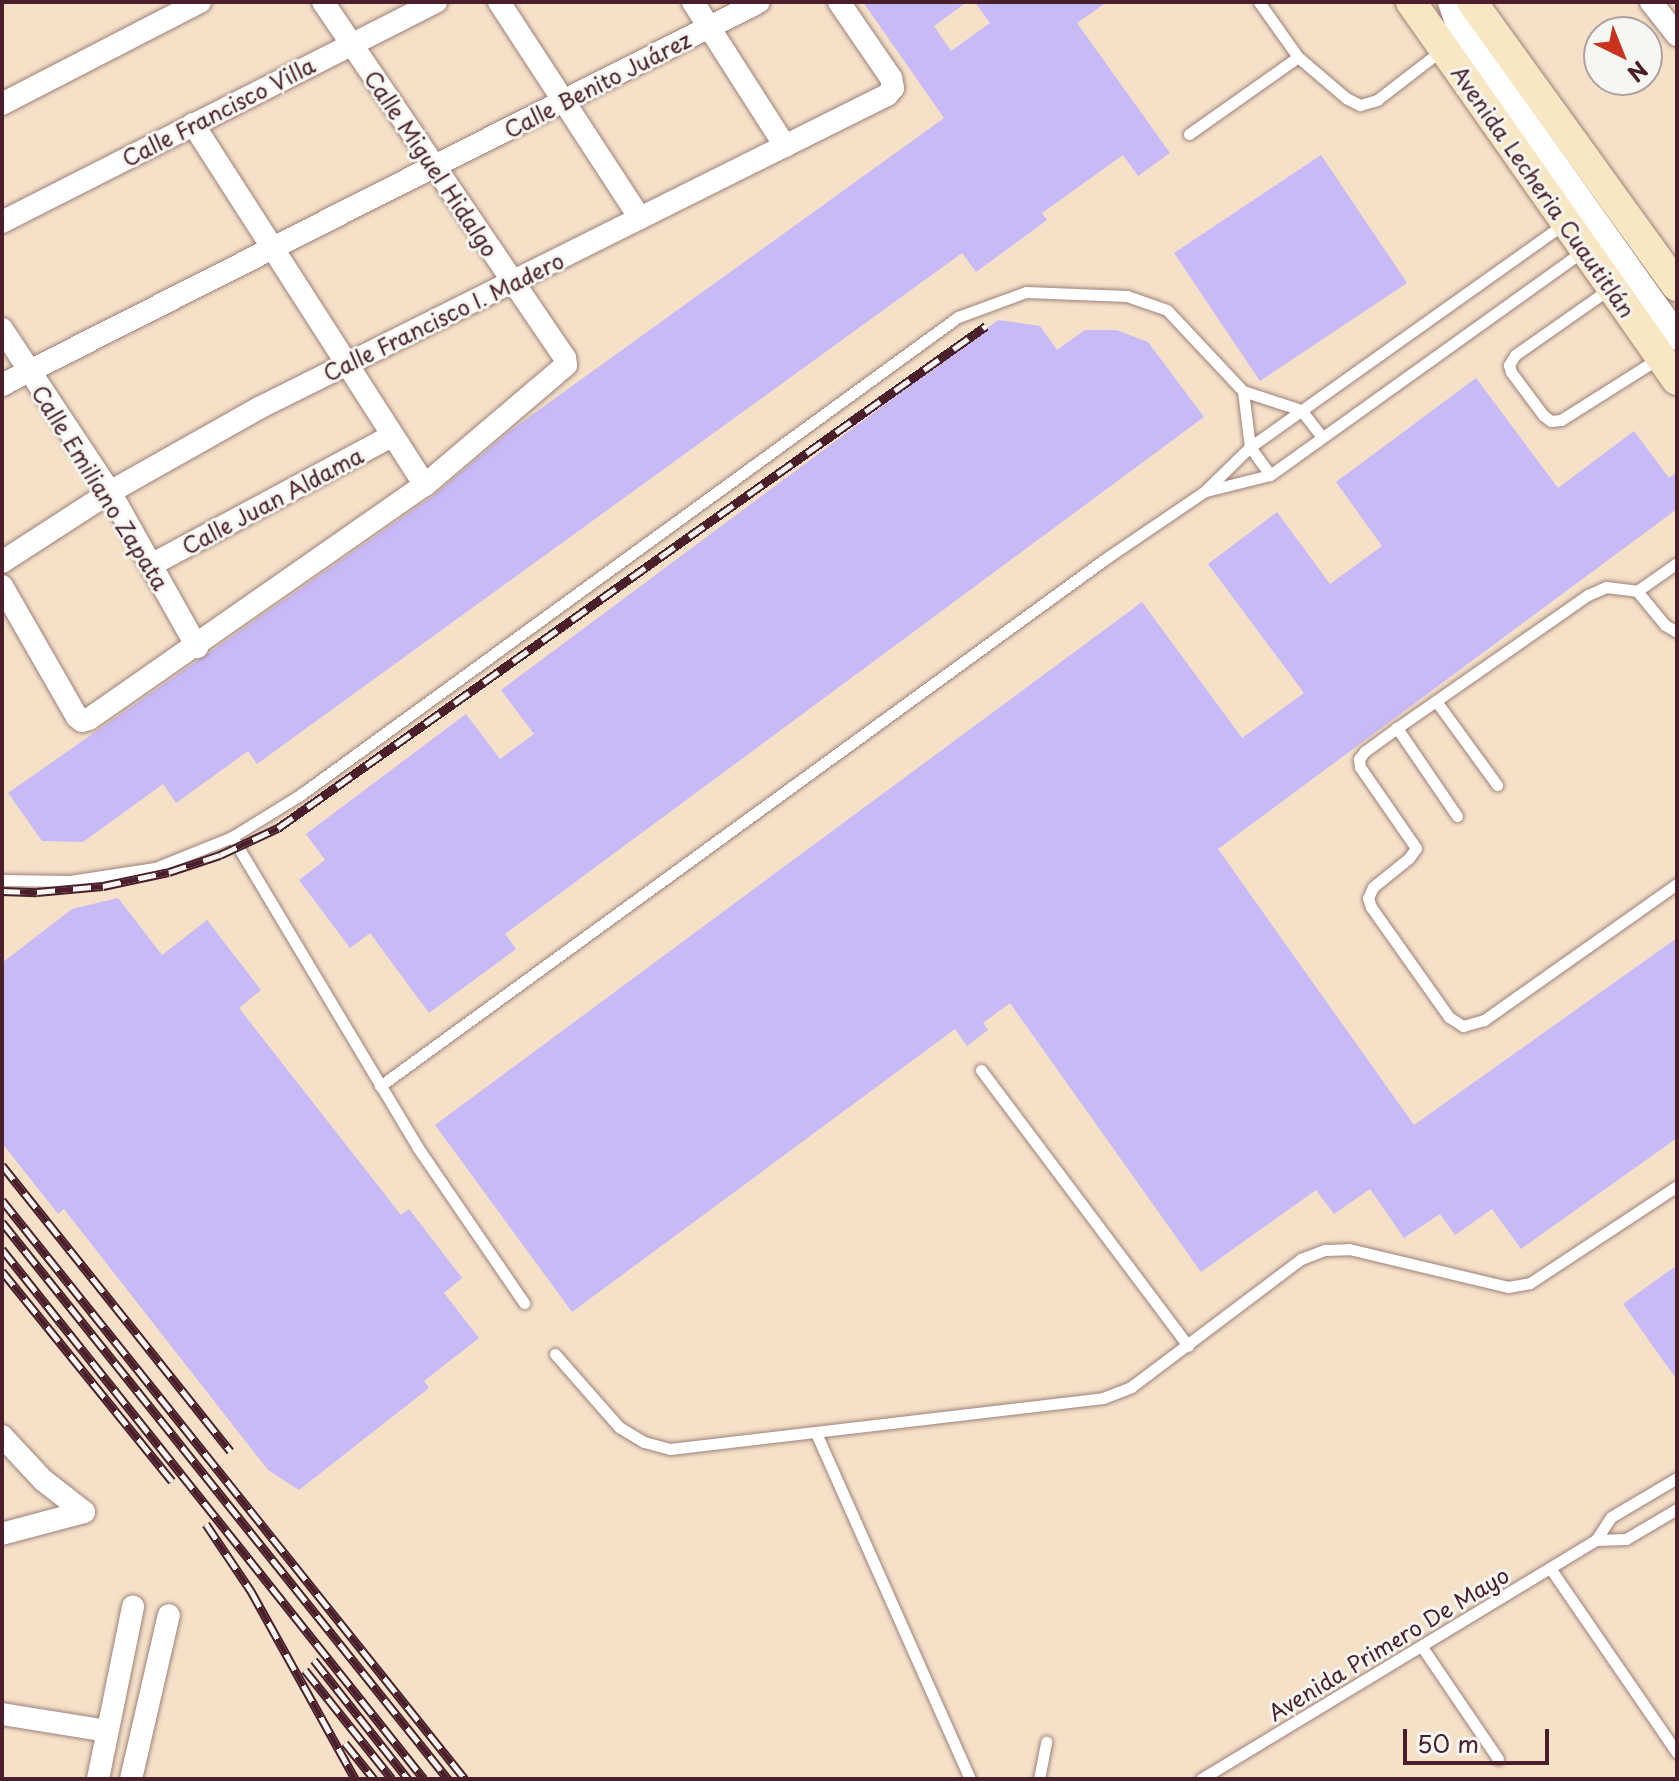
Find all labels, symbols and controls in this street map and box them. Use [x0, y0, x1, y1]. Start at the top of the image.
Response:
north arrow [1583, 16, 1663, 96]
street label: Calle Benito Juárez [499, 25, 695, 143]
street label: Calle Francisco Villa [116, 50, 320, 172]
text: N [1621, 54, 1656, 90]
street label: Avenida Lecheria Cuautitlán [1447, 61, 1641, 321]
street label: Calle Miguel Hidalgo [359, 64, 505, 262]
street label: Calle Francisco I. Madero [316, 245, 570, 387]
street label: Calle Emiliano Zapata [27, 380, 175, 594]
street label: Calle Juan Aldama [176, 441, 368, 559]
street label: Avenida Primero De Mayo [1262, 1560, 1514, 1726]
scale bar [1407, 1713, 1553, 1763]
text: 50 m [1417, 1725, 1479, 1761]

